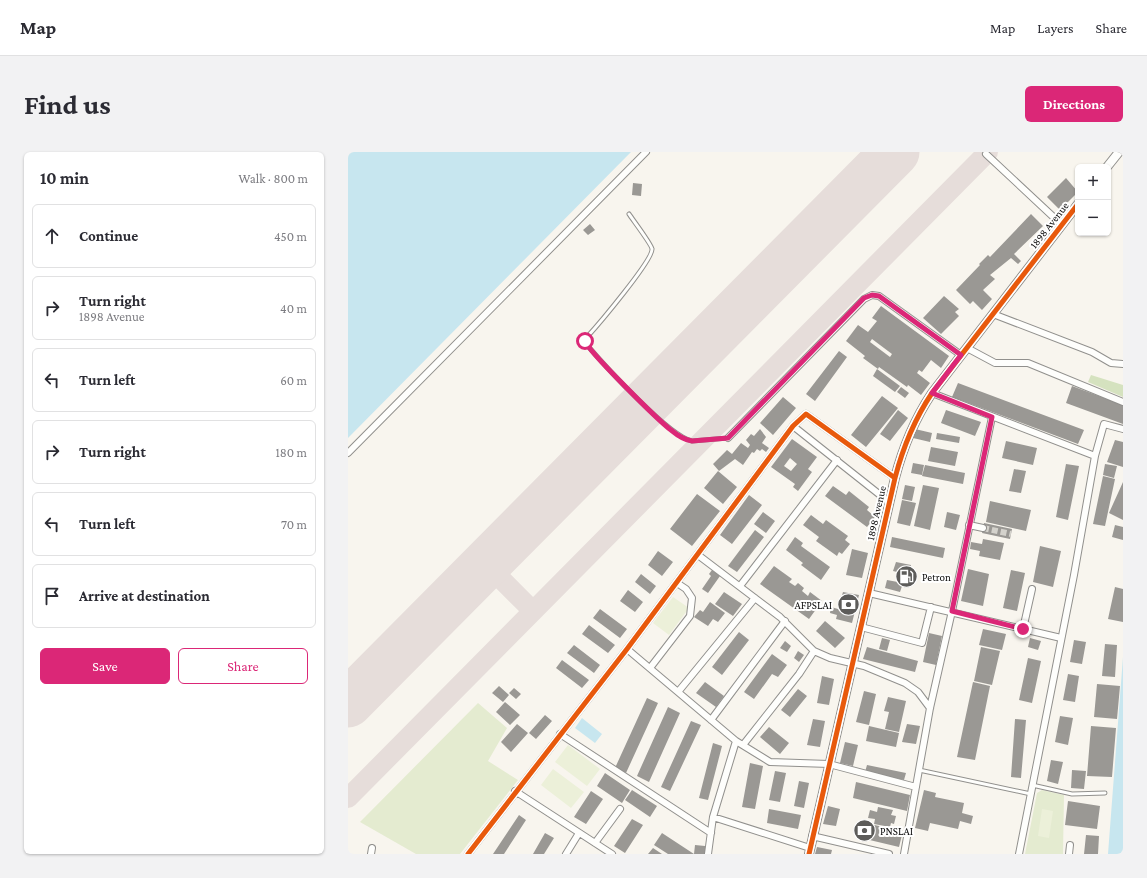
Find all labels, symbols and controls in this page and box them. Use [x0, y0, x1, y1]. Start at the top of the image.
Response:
text: Map [20, 17, 56, 38]
text: Map [990, 20, 1015, 36]
text: Layers [1037, 20, 1074, 36]
text: Share [1096, 20, 1127, 36]
button: Directions [1025, 86, 1123, 122]
text: Find us [24, 89, 111, 120]
map controls [1075, 164, 1111, 236]
button: + [1075, 164, 1111, 200]
text: 10 min [40, 169, 89, 188]
text: Walk · 800 m [238, 171, 308, 186]
street label: 1898 Avenue [1027, 199, 1071, 251]
button: − [1075, 200, 1111, 236]
icon: ahead [41, 225, 63, 247]
text: Continue [79, 228, 138, 244]
text: 450 m [274, 229, 307, 244]
text: Turn right [79, 293, 146, 309]
icon: right [41, 297, 63, 319]
text: 40 m [280, 301, 307, 316]
text: 1898 Avenue [79, 309, 145, 324]
route start [576, 332, 594, 350]
icon: left [41, 369, 63, 391]
text: Turn left [79, 372, 135, 388]
text: 60 m [280, 373, 307, 388]
icon: right [41, 441, 63, 463]
text: Turn right [79, 444, 146, 460]
text: 180 m [275, 445, 307, 460]
street label: 1898 Avenue [864, 484, 888, 541]
icon: left [41, 513, 63, 535]
text: Turn left [79, 516, 135, 532]
text: 70 m [281, 517, 307, 532]
fuel station icon: Petron [893, 564, 919, 590]
place label: Petron [922, 571, 951, 583]
icon: arrive [41, 585, 63, 607]
text: Arrive at destination [79, 588, 210, 604]
bank icon: AFPSLAI [835, 592, 861, 618]
place label: AFPSLAI [795, 599, 832, 611]
route end [1014, 620, 1032, 638]
button: Save [40, 648, 170, 684]
button: Share [178, 648, 308, 684]
bank icon: PNSLAI [852, 818, 878, 844]
place label: PNSLAI [880, 825, 913, 837]

